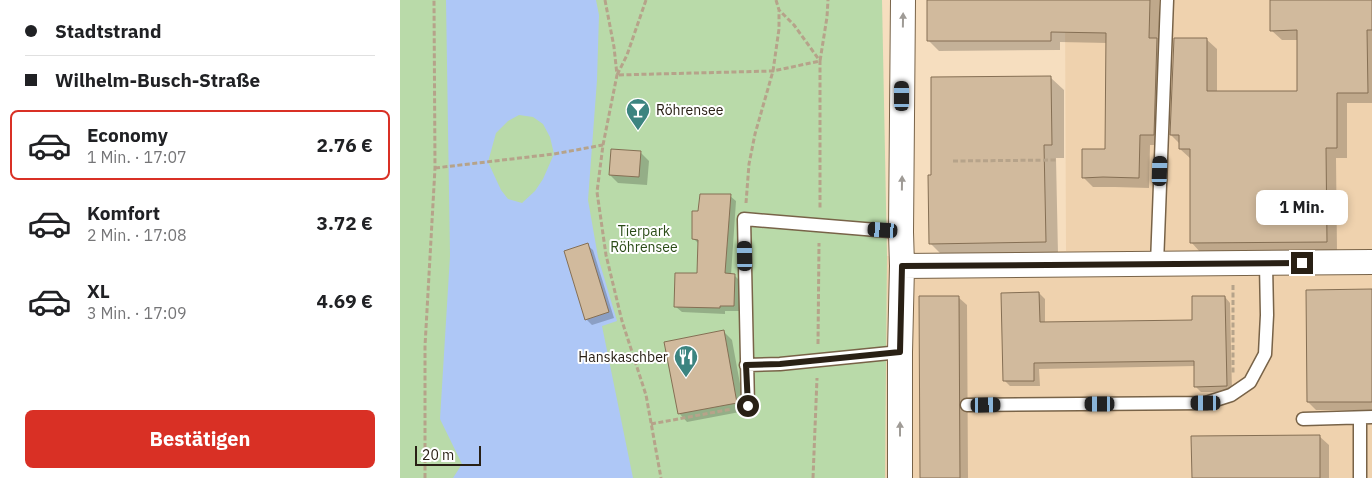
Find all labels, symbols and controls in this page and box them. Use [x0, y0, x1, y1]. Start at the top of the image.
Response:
one-way arrow [899, 12, 907, 28]
text: Stadtstrand [55, 19, 161, 43]
text: Wilhelm-Busch-Straße [55, 68, 260, 92]
car [894, 81, 909, 111]
bar icon: Röhrensee [625, 97, 651, 131]
place label: Röhrensee [656, 101, 724, 119]
icon: car [27, 123, 72, 168]
text: Economy [87, 123, 168, 147]
text: 2.76 € [317, 133, 373, 157]
text: 1 Min. · 17:07 [87, 147, 187, 167]
car [1151, 156, 1168, 186]
one-way arrow [898, 175, 906, 191]
callout: 1 Min. [1256, 190, 1348, 226]
text: 1 Min. [1279, 197, 1325, 217]
icon: car [27, 201, 72, 246]
text: Komfort [87, 201, 160, 225]
text: 3.72 € [317, 211, 373, 235]
car [867, 221, 898, 239]
park label: Tierpark Röhrensee [610, 222, 678, 256]
text: 2 Min. · 17:08 [87, 225, 187, 245]
car [737, 241, 752, 271]
route end [1291, 252, 1313, 274]
icon: car [27, 279, 72, 324]
text: XL [87, 279, 110, 303]
text: 4.69 € [317, 289, 373, 313]
text: 3 Min. · 17:09 [87, 303, 187, 323]
restaurant icon: Hanskaschber [673, 344, 699, 378]
place label: Hanskaschber [578, 348, 668, 366]
route start [737, 395, 759, 417]
car [1191, 396, 1221, 411]
car [970, 397, 1001, 413]
car [1085, 397, 1115, 412]
button: Bestätigen [25, 410, 375, 468]
one-way arrow [896, 421, 904, 437]
scale bar [415, 443, 481, 466]
text: 20 m [422, 446, 454, 464]

